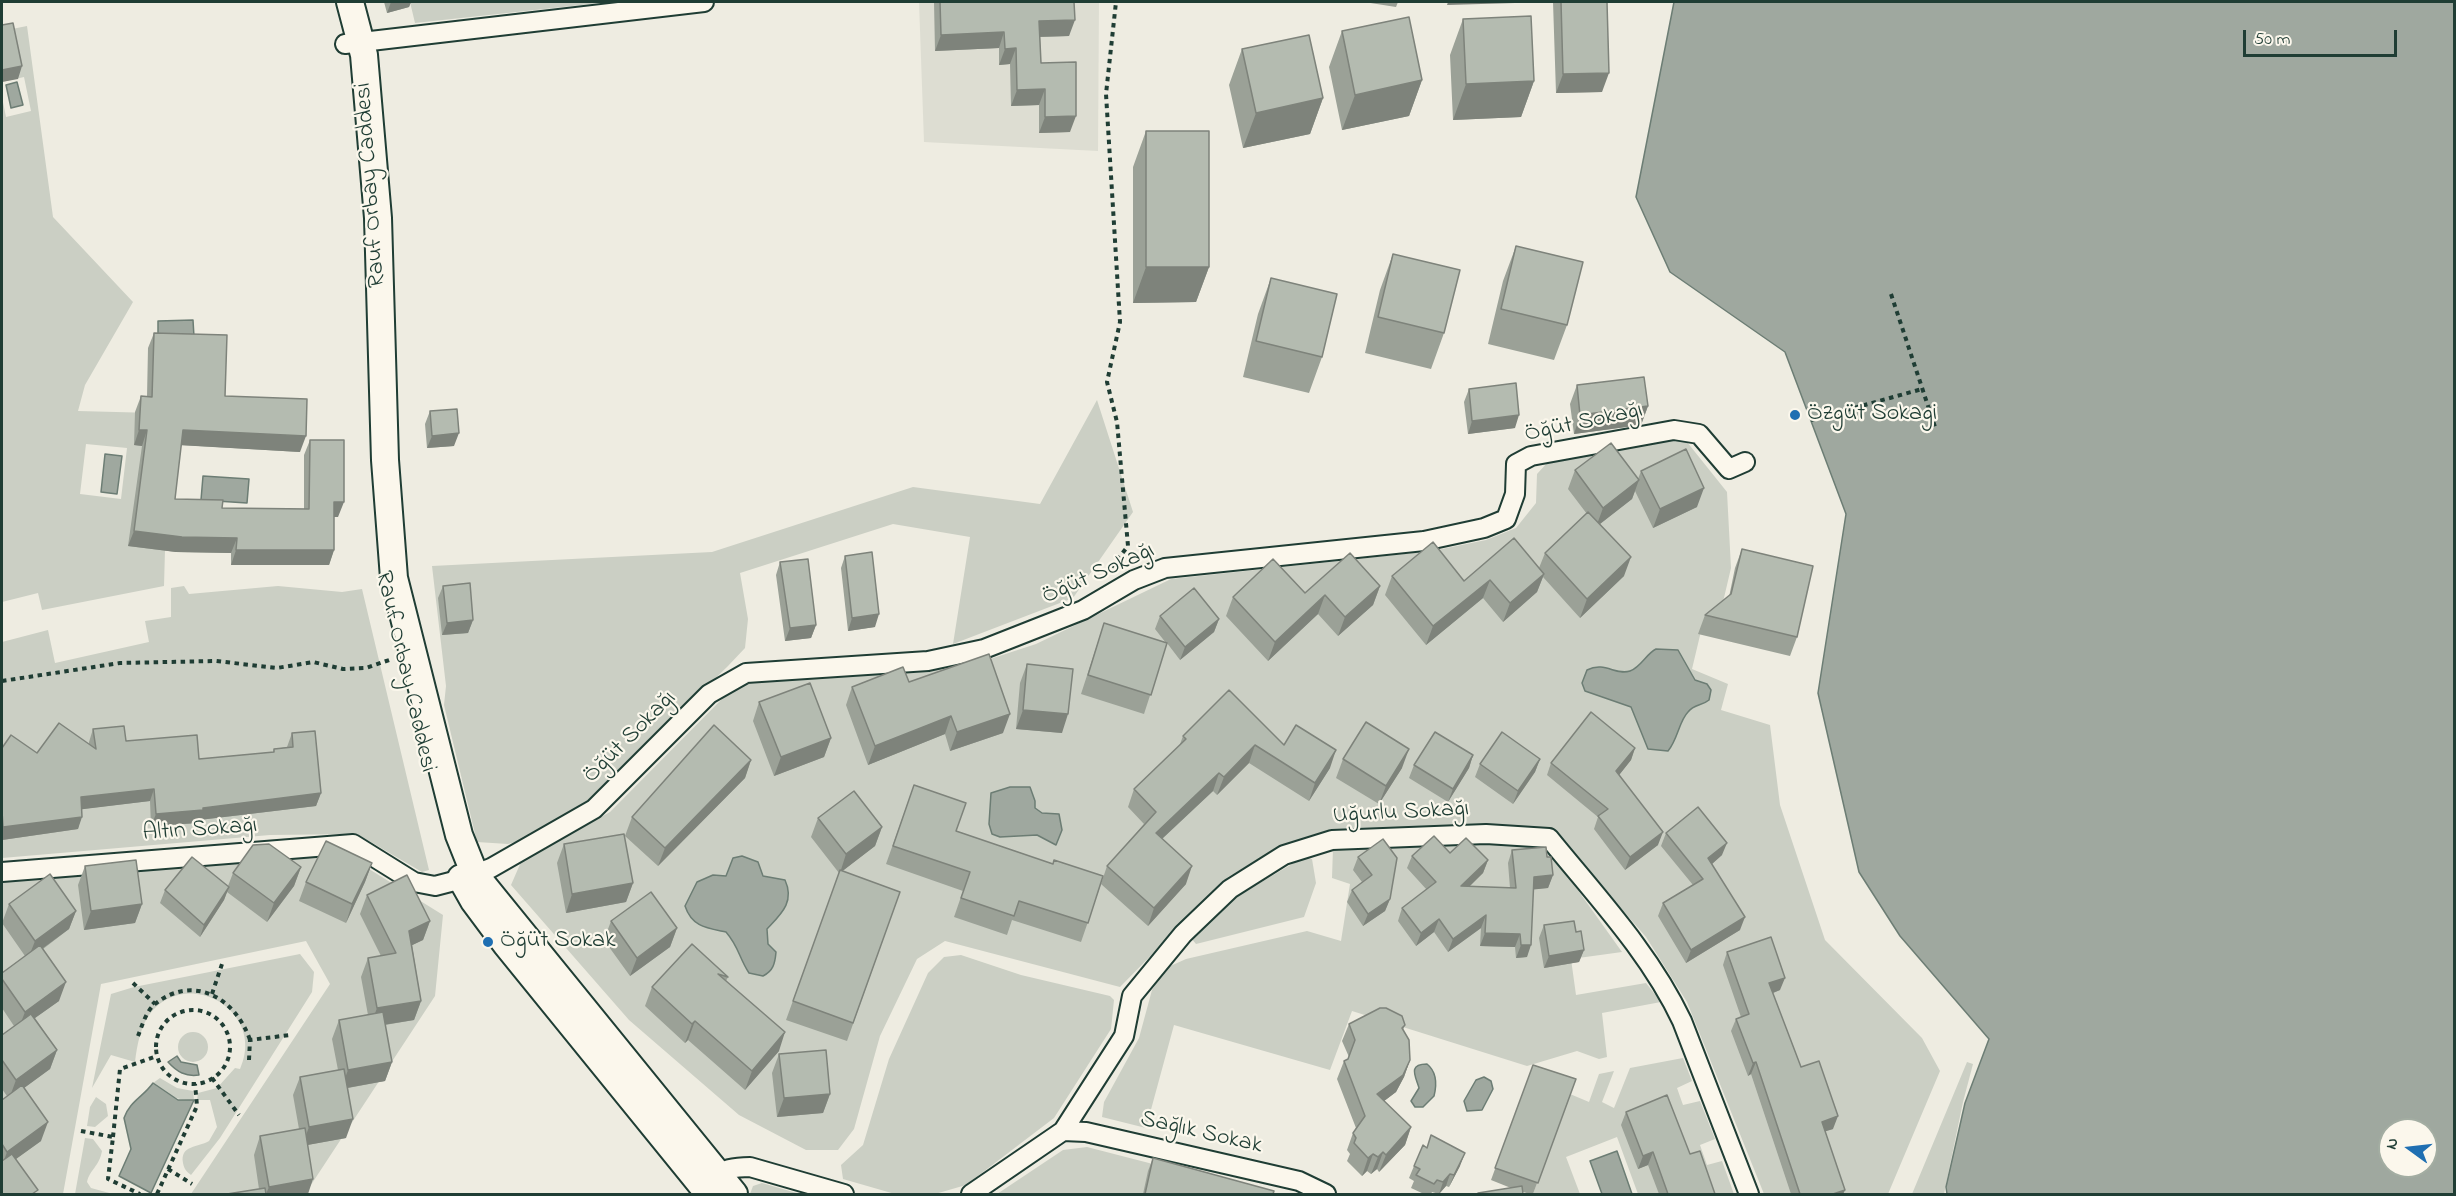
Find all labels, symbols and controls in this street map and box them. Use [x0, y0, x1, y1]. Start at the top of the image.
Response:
scale bar [2246, 18, 2400, 56]
text: 50 m [2254, 27, 2291, 53]
street label: Rauf Orbay Caddesi [350, 81, 394, 289]
street label: Öğüt Sokağı [1522, 397, 1646, 451]
place label: Özgüt Sokagi [1807, 401, 1937, 429]
marker: Özgüt Sokagi [1788, 408, 1802, 422]
street label: Öğüt Sokağı [1038, 537, 1160, 613]
street label: Rauf Orbay Caddesi [367, 569, 441, 775]
street label: Öğüt Sokağı [578, 685, 684, 791]
street label: Uğurlu Sokağı [1332, 796, 1470, 832]
street label: Altın Sokağı [142, 813, 258, 849]
place label: Öğüt Sokak [500, 928, 615, 956]
marker: Öğüt Sokak [481, 935, 495, 949]
street label: Sağlık Sokak [1137, 1106, 1265, 1162]
north arrow [2378, 1118, 2438, 1178]
text: N [2380, 1136, 2406, 1152]

